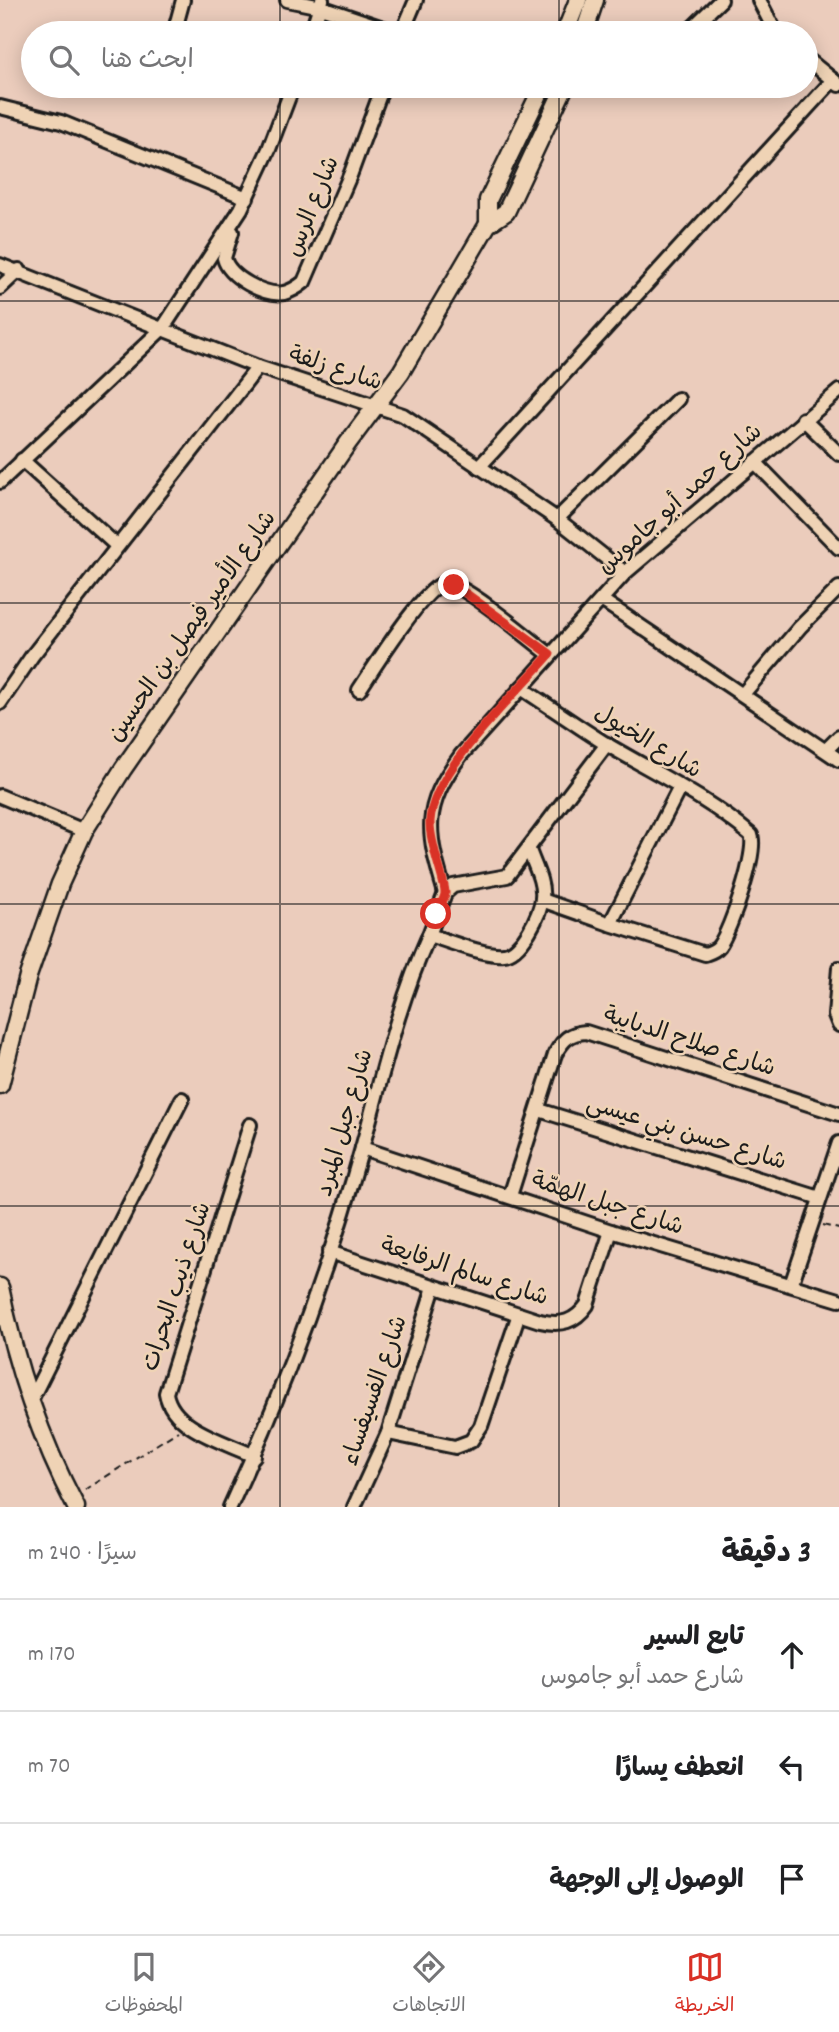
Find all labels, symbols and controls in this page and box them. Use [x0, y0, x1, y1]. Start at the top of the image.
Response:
search box [21, 21, 818, 98]
icon: search [45, 41, 83, 79]
text: ابحث هنا [101, 43, 194, 80]
street label: شارع الرس [278, 151, 350, 263]
street label: شارع زلفة [284, 339, 386, 401]
street label: شارع حمد أبو جاموس [590, 416, 771, 584]
street label: شارع الأمير فيصل بن الحسين [98, 503, 286, 750]
route end [438, 569, 469, 600]
street label: شارع الخيول [587, 697, 707, 789]
route start [420, 898, 451, 929]
street label: شارع صلاح الدبايبة [599, 999, 779, 1087]
street label: شارع جبل المبرد [309, 1045, 383, 1201]
street label: شارع حسن بني عيسى [581, 1087, 790, 1182]
street label: شارع جبل الهمّة [527, 1164, 687, 1246]
street label: شارع ذيب البحرات [135, 1198, 221, 1376]
street label: شارع سالم الرفايعة [376, 1230, 552, 1316]
street label: شارع الفسيفساء [334, 1311, 418, 1471]
text: 3 دقيقة [722, 1534, 811, 1577]
text: سيرًا · 240 m [28, 1538, 137, 1571]
text: تابع السير [645, 1620, 744, 1657]
icon: ahead [773, 1636, 811, 1674]
text: 170 m [28, 1639, 75, 1672]
text: شارع حمد أبو جاموس [541, 1662, 744, 1695]
icon: left [773, 1748, 811, 1786]
text: 70 m [28, 1751, 70, 1784]
text: انعطف يسارًا [615, 1751, 744, 1788]
icon: arrive [773, 1860, 811, 1898]
text: الوصول إلى الوجهة [549, 1863, 744, 1900]
tab: المحفوظات [105, 1948, 183, 2021]
tab: الاتجاهات [392, 1948, 466, 2021]
tab: الخريطة [675, 1948, 734, 2021]

